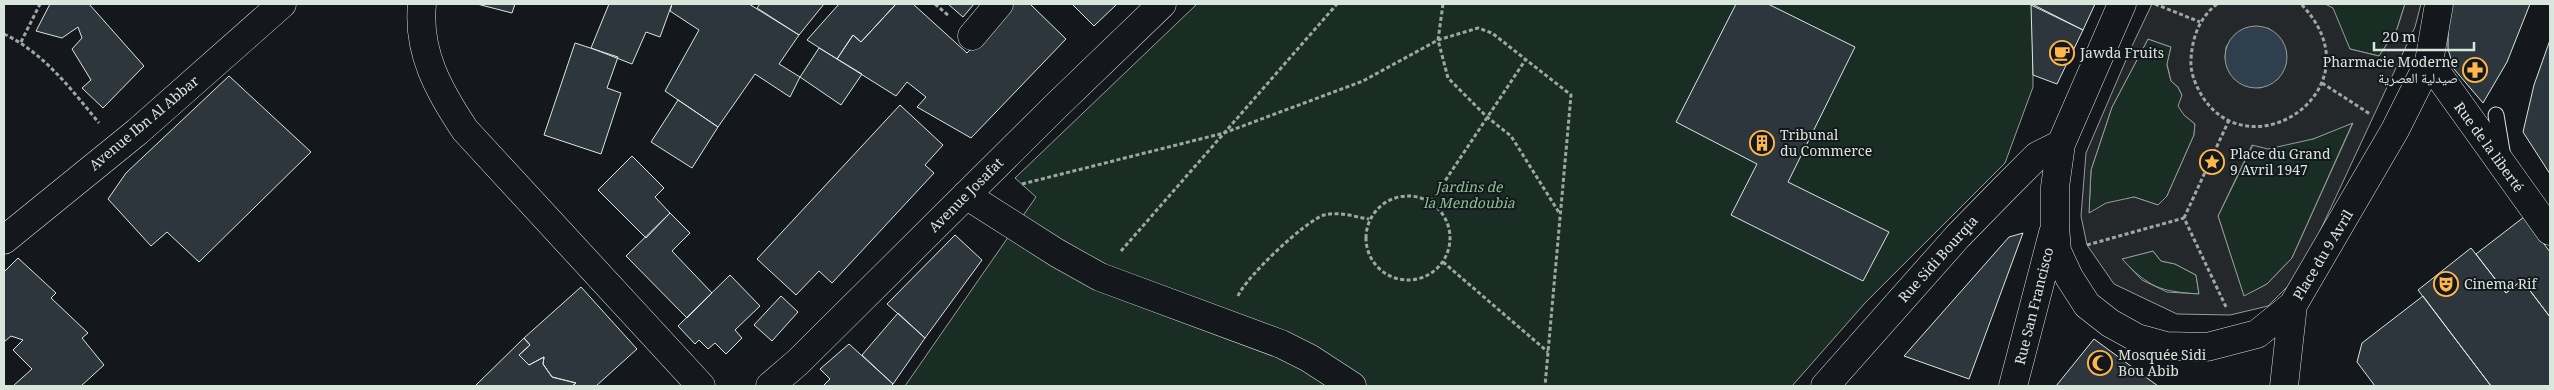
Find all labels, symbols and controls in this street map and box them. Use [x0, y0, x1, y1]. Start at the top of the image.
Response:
scale bar [2374, 20, 2474, 52]
text: 20 m [2382, 26, 2416, 52]
cafe icon: Jawda Fruits [2049, 40, 2075, 66]
place label: Jawda Fruits [2079, 43, 2164, 67]
place label: Pharmacie Moderne صيدلية العصرية [2323, 52, 2458, 92]
pharmacy icon: Pharmacie Moderne صيدلية العصرية [2462, 57, 2488, 83]
street label: Avenue Ibn Al Abbar [85, 71, 206, 178]
street label: Rue de la liberté [2446, 98, 2529, 199]
place label: Tribunal du Commerce [1780, 125, 1872, 165]
building icon: Tribunal du Commerce [1749, 130, 1775, 156]
place label: Place du Grand 9 Avril 1947 [2230, 144, 2331, 184]
place icon: Place du Grand 9 Avril 1947 [2199, 149, 2225, 175]
street label: Avenue Josafat [924, 153, 1011, 240]
park label: Jardins de la Mendoubia [1423, 177, 1516, 217]
street label: Place du 9 Avril [2288, 205, 2362, 306]
street label: Rue Sidi Bourqia [1894, 211, 1985, 309]
street label: Rue San Francisco [2010, 245, 2062, 368]
theatre icon: Cinema Rif [2433, 271, 2459, 297]
place label: Cinema Rif [2464, 274, 2538, 298]
place label: Mosquée Sidi Bou Abib [2118, 345, 2207, 385]
mosque icon: Mosquée Sidi Bou Abib [2087, 350, 2113, 376]

